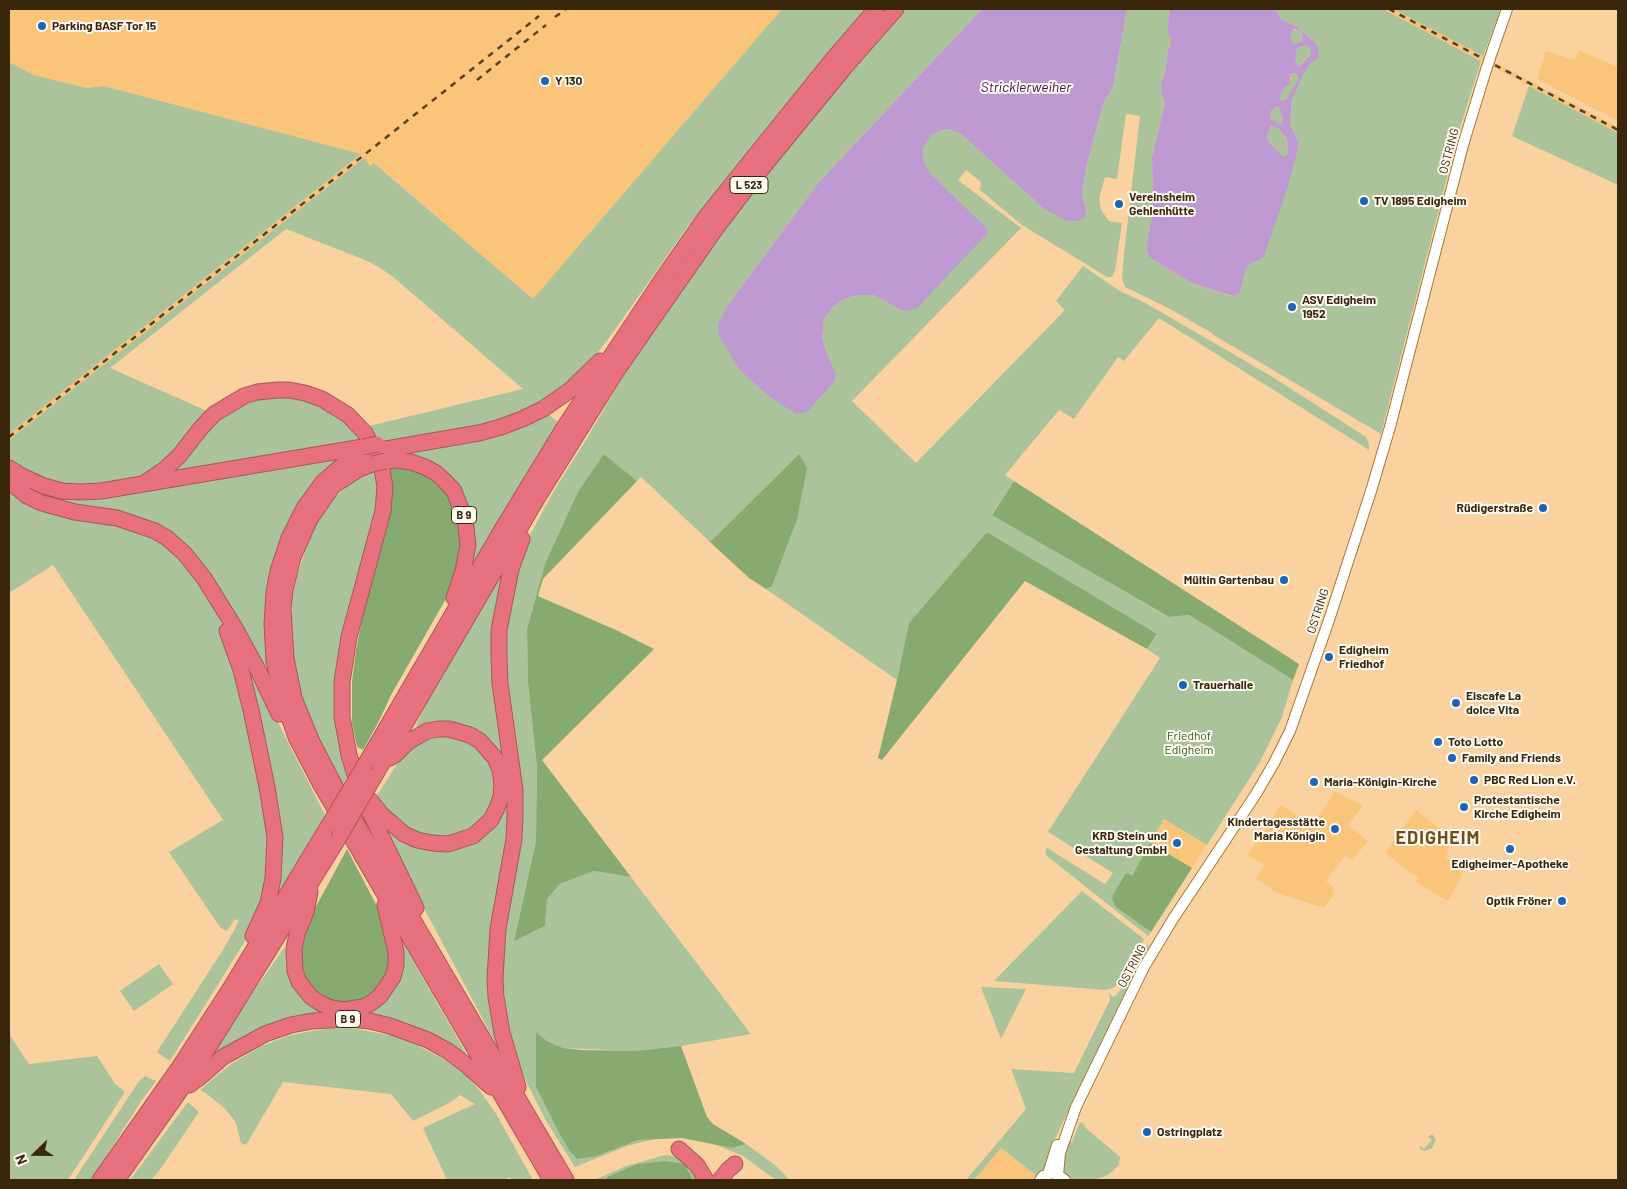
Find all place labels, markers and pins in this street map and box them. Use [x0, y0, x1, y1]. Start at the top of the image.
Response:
place label: Parking BASF Tor 15 [52, 19, 156, 33]
marker: Parking BASF Tor 15 [36, 20, 48, 32]
place label: Y 130 [555, 74, 582, 88]
marker: Y 130 [539, 75, 551, 87]
place label: Vereinsheim Gehlenhütte [1129, 190, 1195, 218]
place label: TV 1895 Edigheim [1374, 194, 1467, 208]
marker: TV 1895 Edigheim [1358, 195, 1370, 207]
marker: Vereinsheim Gehlenhütte [1113, 198, 1125, 210]
place label: ASV Edigheim 1952 [1302, 293, 1376, 321]
marker: ASV Edigheim 1952 [1286, 301, 1298, 313]
place label: Rüdigerstraße [1457, 501, 1533, 515]
marker: Rüdigerstraße [1537, 502, 1549, 514]
place label: Mültin Gartenbau [1184, 573, 1274, 587]
marker: Mültin Gartenbau [1278, 574, 1290, 586]
place label: Edigheim Friedhof [1339, 643, 1389, 671]
marker: Edigheim Friedhof [1323, 651, 1335, 663]
place label: Trauerhalle [1193, 678, 1253, 692]
marker: Trauerhalle [1177, 679, 1189, 691]
place label: Eiscafe La dolce Vita [1466, 689, 1521, 717]
marker: Eiscafe La dolce Vita [1450, 697, 1462, 709]
place label: Toto Lotto [1448, 735, 1503, 749]
marker: Toto Lotto [1432, 736, 1444, 748]
place label: Family and Friends [1462, 751, 1561, 765]
marker: Family and Friends [1446, 752, 1458, 764]
place label: PBC Red Lion e.V. [1484, 773, 1576, 787]
marker: PBC Red Lion e.V. [1468, 774, 1480, 786]
place label: Maria-Königin-Kirche [1324, 775, 1437, 789]
marker: Maria-Königin-Kirche [1308, 776, 1320, 788]
place label: Protestantische Kirche Edigheim [1474, 793, 1561, 821]
marker: Protestantische Kirche Edigheim [1458, 801, 1470, 813]
place label: Kindertagesstätte Maria Königin [1227, 815, 1325, 843]
marker: Kindertagesstätte Maria Königin [1329, 823, 1341, 835]
place label: KRD Stein und Gestaltung GmbH [1075, 829, 1167, 857]
marker: KRD Stein und Gestaltung GmbH [1171, 837, 1183, 849]
marker: Edigheimer-Apotheke [1504, 843, 1516, 855]
place label: Edigheimer-Apotheke [1452, 857, 1568, 871]
place label: Optik Fröner [1486, 894, 1552, 908]
marker: Optik Fröner [1556, 895, 1568, 907]
place label: Ostringplatz [1157, 1125, 1222, 1139]
marker: Ostringplatz [1141, 1126, 1153, 1138]

